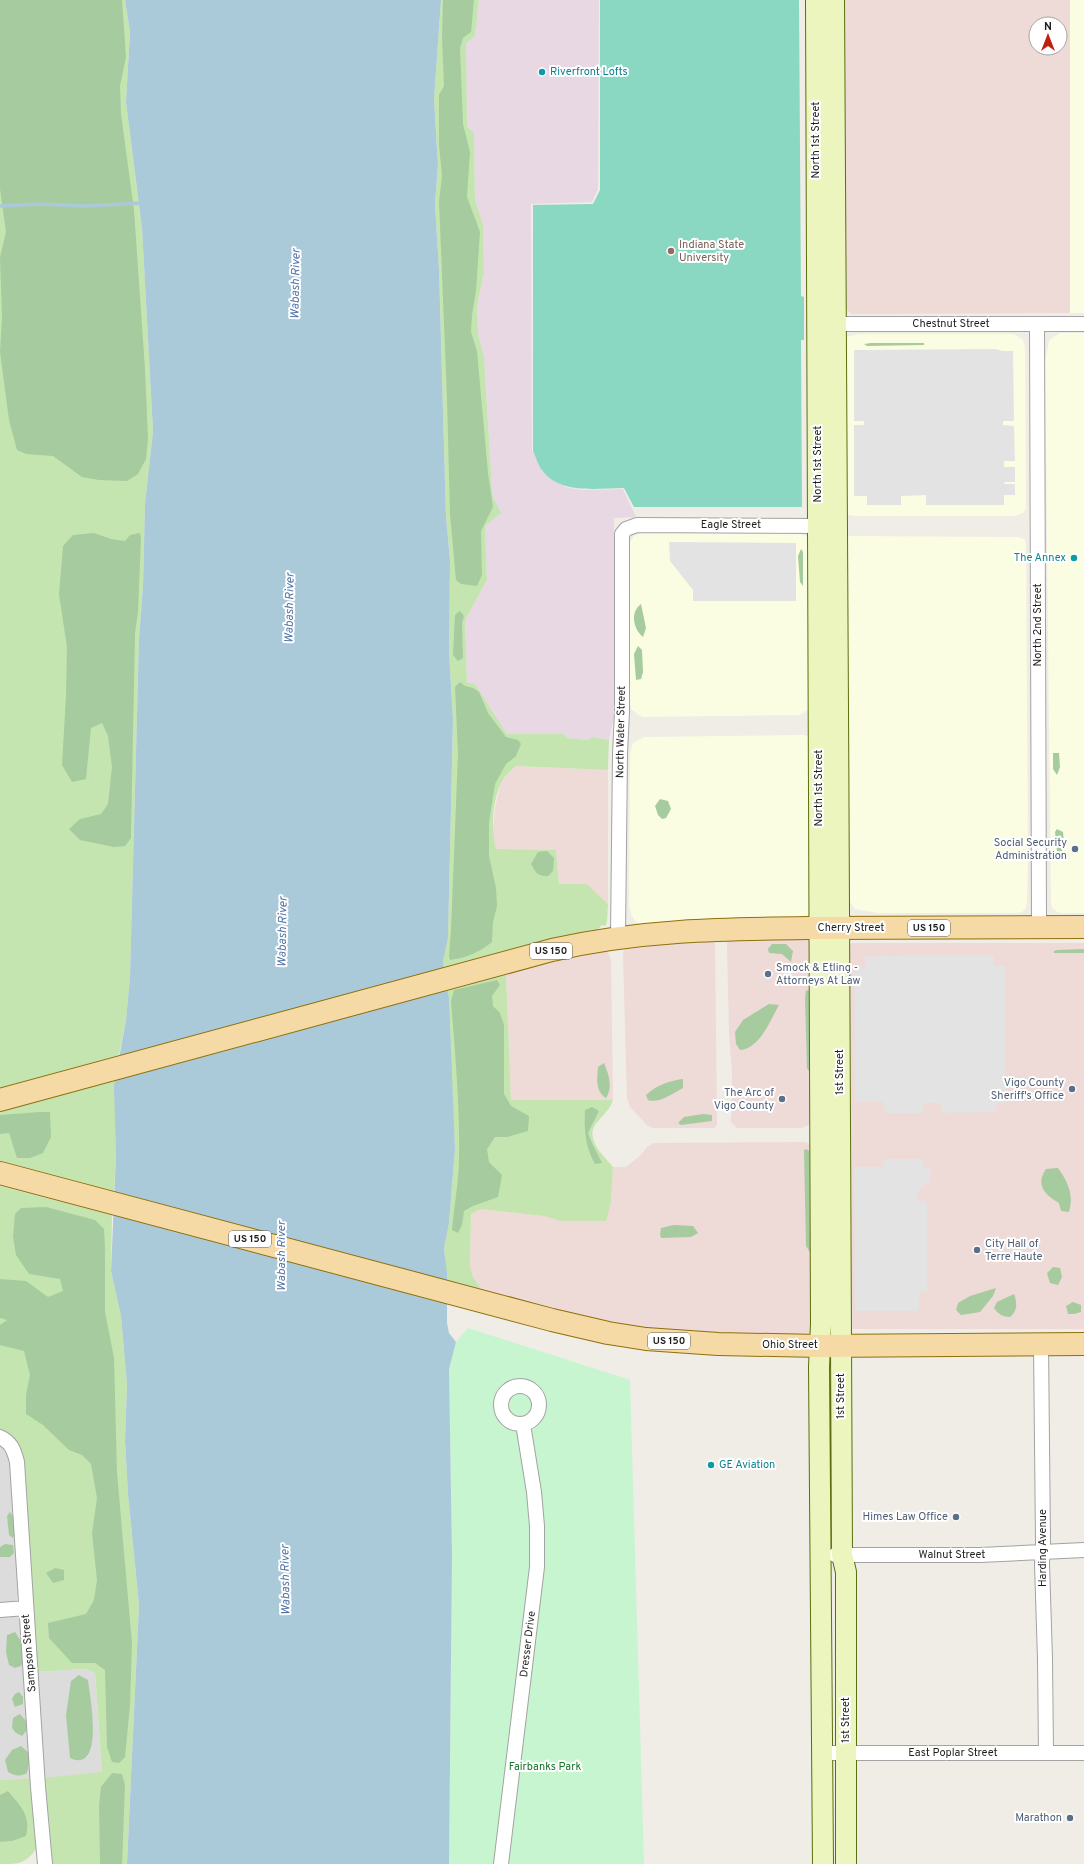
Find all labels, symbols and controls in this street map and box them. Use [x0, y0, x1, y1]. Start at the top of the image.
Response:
north arrow [1028, 16, 1068, 56]
text: N [1044, 20, 1052, 34]
place label: Riverfront Lofts [550, 65, 628, 79]
marker: Riverfront Lofts [537, 67, 547, 77]
street label: North 1st Street [809, 101, 823, 179]
place label: Indiana State University [679, 238, 744, 265]
marker: Indiana State University [666, 246, 676, 256]
water label: Wabash River [287, 247, 305, 319]
street label: Chestnut Street [912, 317, 990, 331]
street label: North 1st Street [811, 425, 825, 503]
street label: Eagle Street [701, 518, 761, 532]
place label: The Annex [1014, 551, 1066, 565]
marker: The Annex [1069, 553, 1079, 563]
water label: Wabash River [281, 571, 299, 643]
street label: North 2nd Street [1031, 583, 1045, 667]
street label: North Water Street [613, 686, 629, 778]
street label: North 1st Street [812, 749, 826, 827]
place label: Social Security Administration [994, 836, 1067, 863]
marker: Social Security Administration [1070, 844, 1080, 854]
water label: Wabash River [274, 895, 292, 967]
road number: US 150 [908, 920, 950, 936]
street label: Cherry Street [818, 921, 884, 935]
road number: US 150 [530, 943, 572, 959]
place label: Smock & Etling - Attorneys At Law [776, 961, 861, 988]
marker: Smock & Etling - Attorneys At Law [763, 969, 773, 979]
street label: 1st Street [833, 1049, 847, 1095]
place label: Vigo County Sheriff's Office [991, 1076, 1064, 1103]
marker: Vigo County Sheriff's Office [1067, 1084, 1077, 1094]
place label: The Arc of Vigo County [714, 1086, 774, 1113]
marker: The Arc of Vigo County [777, 1094, 787, 1104]
water label: Wabash River [274, 1219, 290, 1291]
road number: US 150 [229, 1231, 271, 1247]
place label: City Hall of Terre Haute [985, 1237, 1043, 1264]
marker: City Hall of Terre Haute [972, 1245, 982, 1255]
road number: US 150 [648, 1333, 690, 1349]
street label: Ohio Street [762, 1338, 818, 1352]
street label: 1st Street [834, 1373, 848, 1419]
place label: GE Aviation [719, 1458, 775, 1472]
marker: GE Aviation [706, 1460, 716, 1470]
street label: Harding Avenue [1036, 1509, 1050, 1587]
place label: Himes Law Office [862, 1510, 948, 1524]
marker: Himes Law Office [951, 1512, 961, 1522]
water label: Wabash River [277, 1543, 295, 1615]
street label: Walnut Street [918, 1548, 986, 1562]
street label: Dresser Drive [517, 1610, 539, 1678]
street label: Sampson Street [19, 1613, 39, 1693]
street label: 1st Street [839, 1697, 853, 1743]
street label: East Poplar Street [908, 1746, 998, 1760]
park label: Fairbanks Park [509, 1760, 581, 1774]
place label: Marathon [1015, 1811, 1062, 1825]
marker: Marathon [1065, 1813, 1075, 1823]

